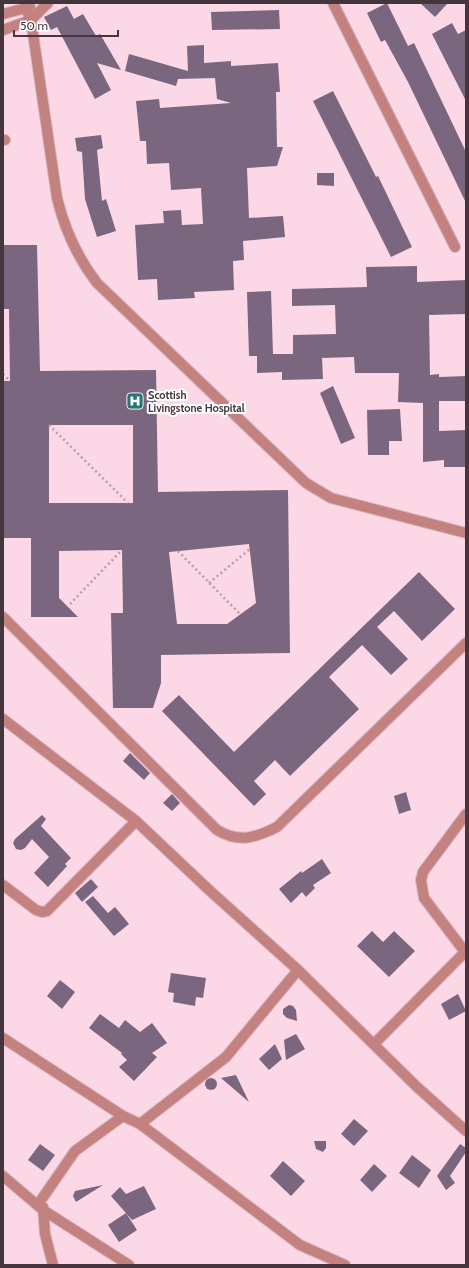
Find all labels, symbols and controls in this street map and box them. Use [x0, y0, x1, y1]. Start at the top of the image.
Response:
scale bar [14, 12, 118, 38]
text: 50 m [20, 18, 48, 33]
place label: Scottish Livingstone Hospital [148, 388, 245, 415]
hospital icon: Scottish Livingstone Hospital [125, 391, 145, 411]

